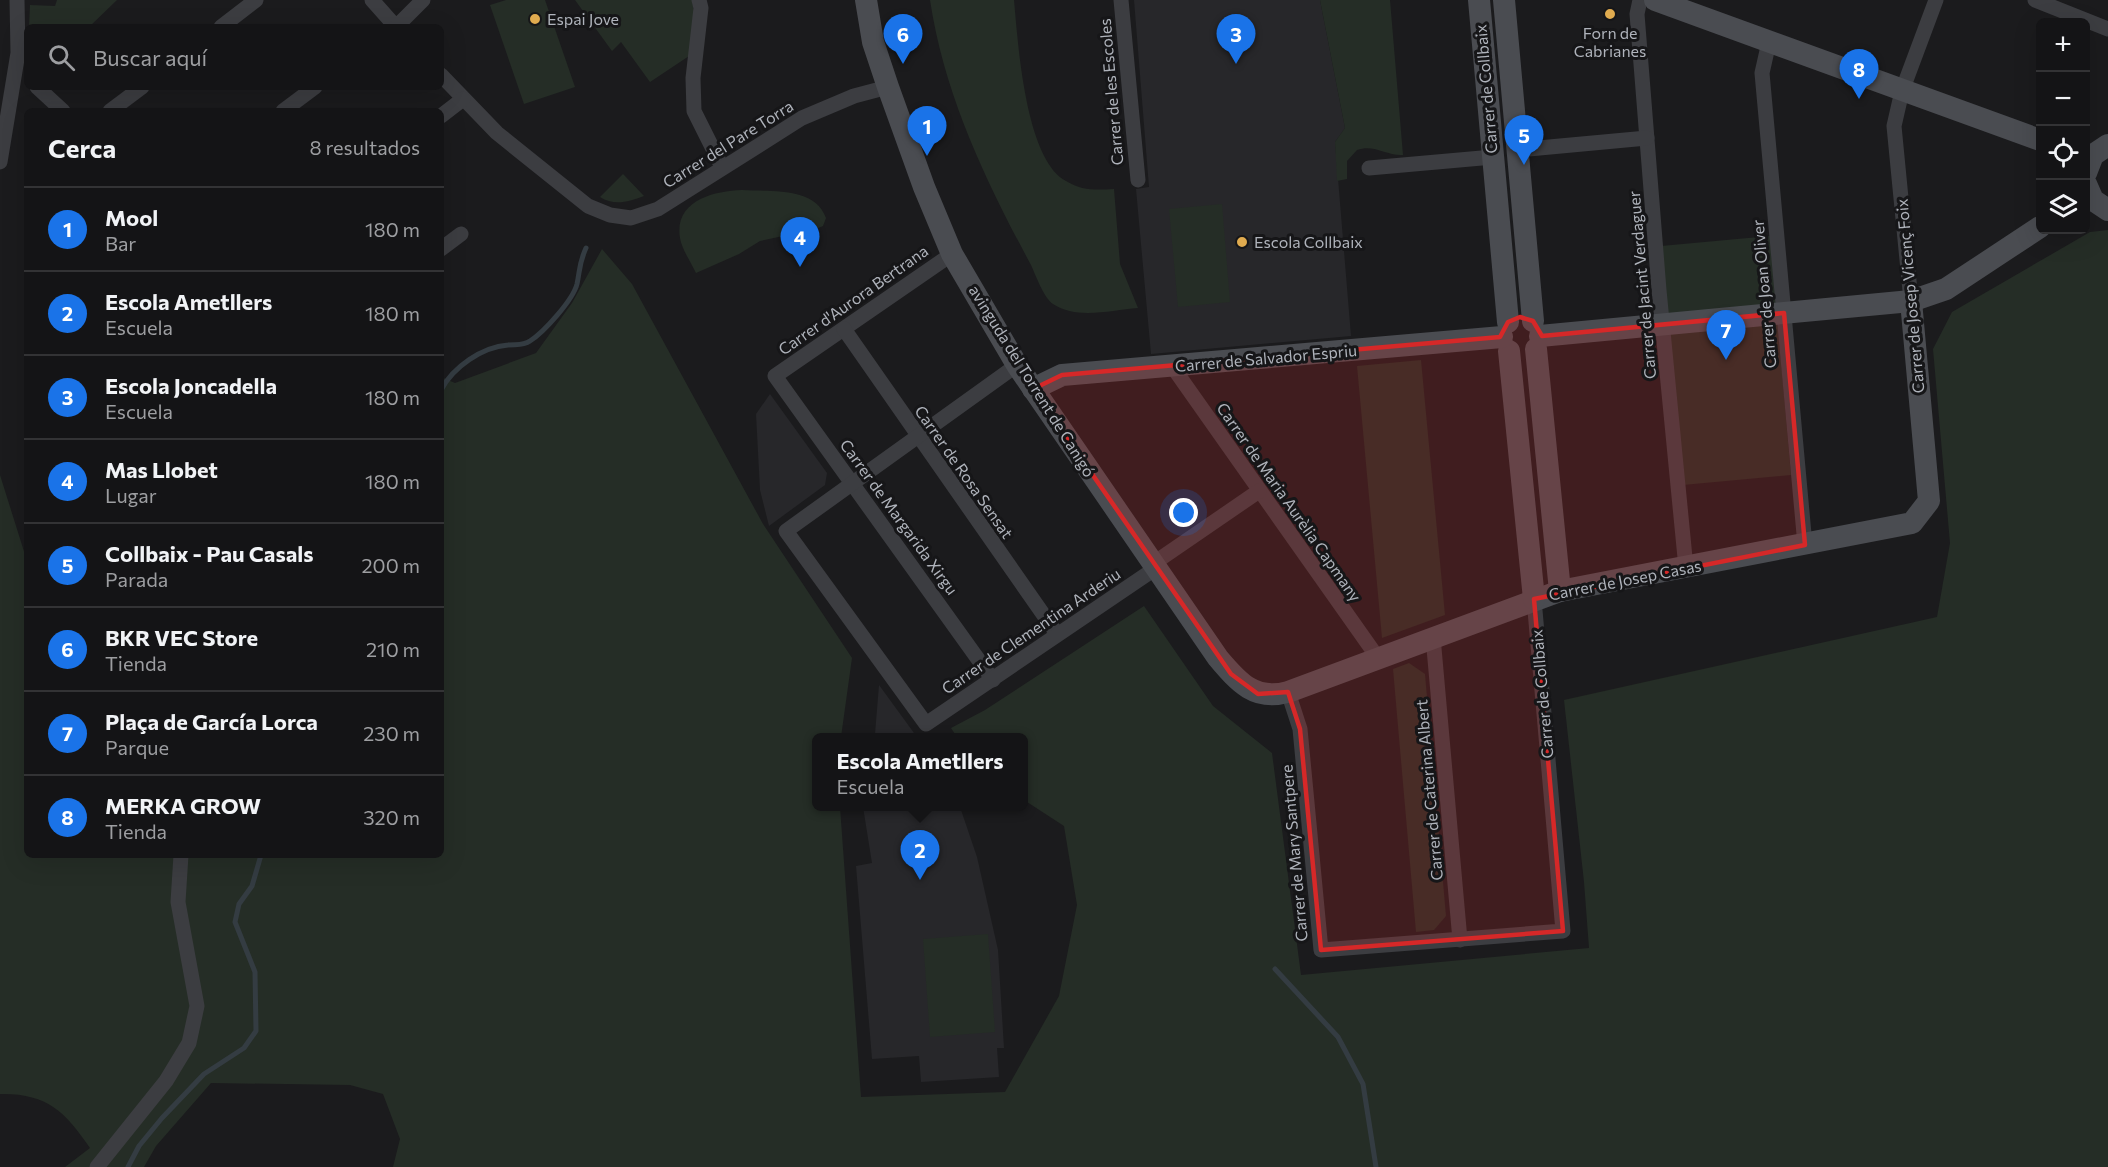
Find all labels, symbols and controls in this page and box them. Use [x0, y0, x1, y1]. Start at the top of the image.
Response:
marker: Forn de Cabrianes [1603, 7, 1617, 21]
place label: Espai Jove [547, 9, 619, 28]
marker: Espai Jove [528, 12, 542, 26]
pin: 6 [884, 14, 922, 64]
pin: 3 [1216, 14, 1256, 64]
street label: Carrer de les Escoles [1095, 18, 1126, 166]
map controls [2036, 18, 2090, 234]
button: + [2036, 18, 2090, 72]
street label: Carrer de Collbaix [1470, 23, 1501, 154]
place label: Forn de Cabrianes [1574, 23, 1646, 60]
search box [24, 24, 444, 90]
icon: search [45, 41, 78, 74]
text: Buscar aquí [93, 44, 207, 71]
pin: 8 [1840, 50, 1878, 99]
button: − [2036, 72, 2090, 126]
street label: Carrer del Pare Torra [659, 96, 796, 191]
pin: 1 [908, 106, 946, 156]
pin: 5 [1504, 116, 1544, 165]
button: locate [2036, 126, 2090, 180]
text: Cerca [48, 132, 116, 163]
text: 8 resultados [309, 135, 420, 159]
button: layers [2036, 180, 2090, 234]
street label: Carrer de Jacint Verdaguer [1624, 190, 1659, 380]
street label: Carrer de Josep Vicenç Foix [1891, 197, 1927, 394]
text: Mool [105, 204, 158, 231]
text: 1 [63, 217, 72, 241]
text: 180 m [365, 217, 420, 241]
pin: 4 [780, 218, 820, 267]
street label: Carrer de Joan Oliver [1747, 218, 1779, 369]
text: Bar [105, 231, 136, 255]
place label: Escola Collbaix [1254, 232, 1363, 251]
marker: Escola Collbaix [1235, 235, 1249, 249]
street label: Carrer d'Aurora Bertrana [774, 241, 931, 359]
street label: avinguda del Torrent de Canigó [965, 281, 1099, 480]
text: Escola Ametllers [105, 288, 272, 315]
text: 2 [62, 301, 73, 325]
text: 180 m [365, 301, 420, 325]
pin: 7 [1706, 310, 1746, 360]
text: Escuela [105, 315, 173, 339]
street label: Carrer de Salvador Espriu [1174, 340, 1358, 375]
text: Escola Joncadella [105, 372, 277, 399]
text: 3 [62, 385, 73, 409]
text: 180 m [365, 385, 420, 409]
text: Escuela [105, 399, 173, 423]
street label: Carrer de Maria Aurèlia Capmany [1213, 399, 1366, 605]
street label: Carrer de Rosa Sensat [911, 402, 1018, 542]
street label: Carrer de Margarida Xirgu [837, 435, 962, 598]
text: Mas Llobet [105, 456, 218, 483]
text: 4 [61, 469, 74, 493]
text: 180 m [365, 469, 420, 493]
text: Lugar [105, 483, 157, 507]
your location [1169, 498, 1198, 527]
text: Collbaix - Pau Casals [105, 540, 314, 567]
text: 5 [62, 553, 73, 577]
text: 200 m [362, 553, 420, 577]
street label: Carrer de Josep Casas [1547, 555, 1703, 604]
street label: Carrer de Clementina Arderiu [938, 564, 1124, 697]
text: Parada [105, 567, 168, 591]
text: BKR VEC Store [105, 624, 258, 651]
street label: Carrer de Collbaix [1526, 628, 1557, 759]
text: 6 [61, 637, 74, 661]
text: 210 m [366, 637, 420, 661]
text: Tienda [105, 651, 167, 675]
street label: Carrer de Caterina Albert [1411, 698, 1446, 881]
text: Plaça de García Lorca [105, 708, 318, 735]
text: 7 [62, 721, 73, 745]
text: 230 m [363, 721, 420, 745]
popup [812, 733, 1028, 811]
text: Parque [105, 735, 169, 759]
text: Escola Ametllers [836, 747, 1004, 774]
street label: Carrer de Mary Santpere [1276, 764, 1311, 942]
text: Escuela [836, 774, 904, 798]
text: MERKA GROW [105, 792, 261, 819]
text: 8 [61, 805, 74, 829]
text: 320 m [363, 805, 420, 829]
text: Tienda [105, 819, 167, 843]
pin: 2 [900, 830, 940, 880]

